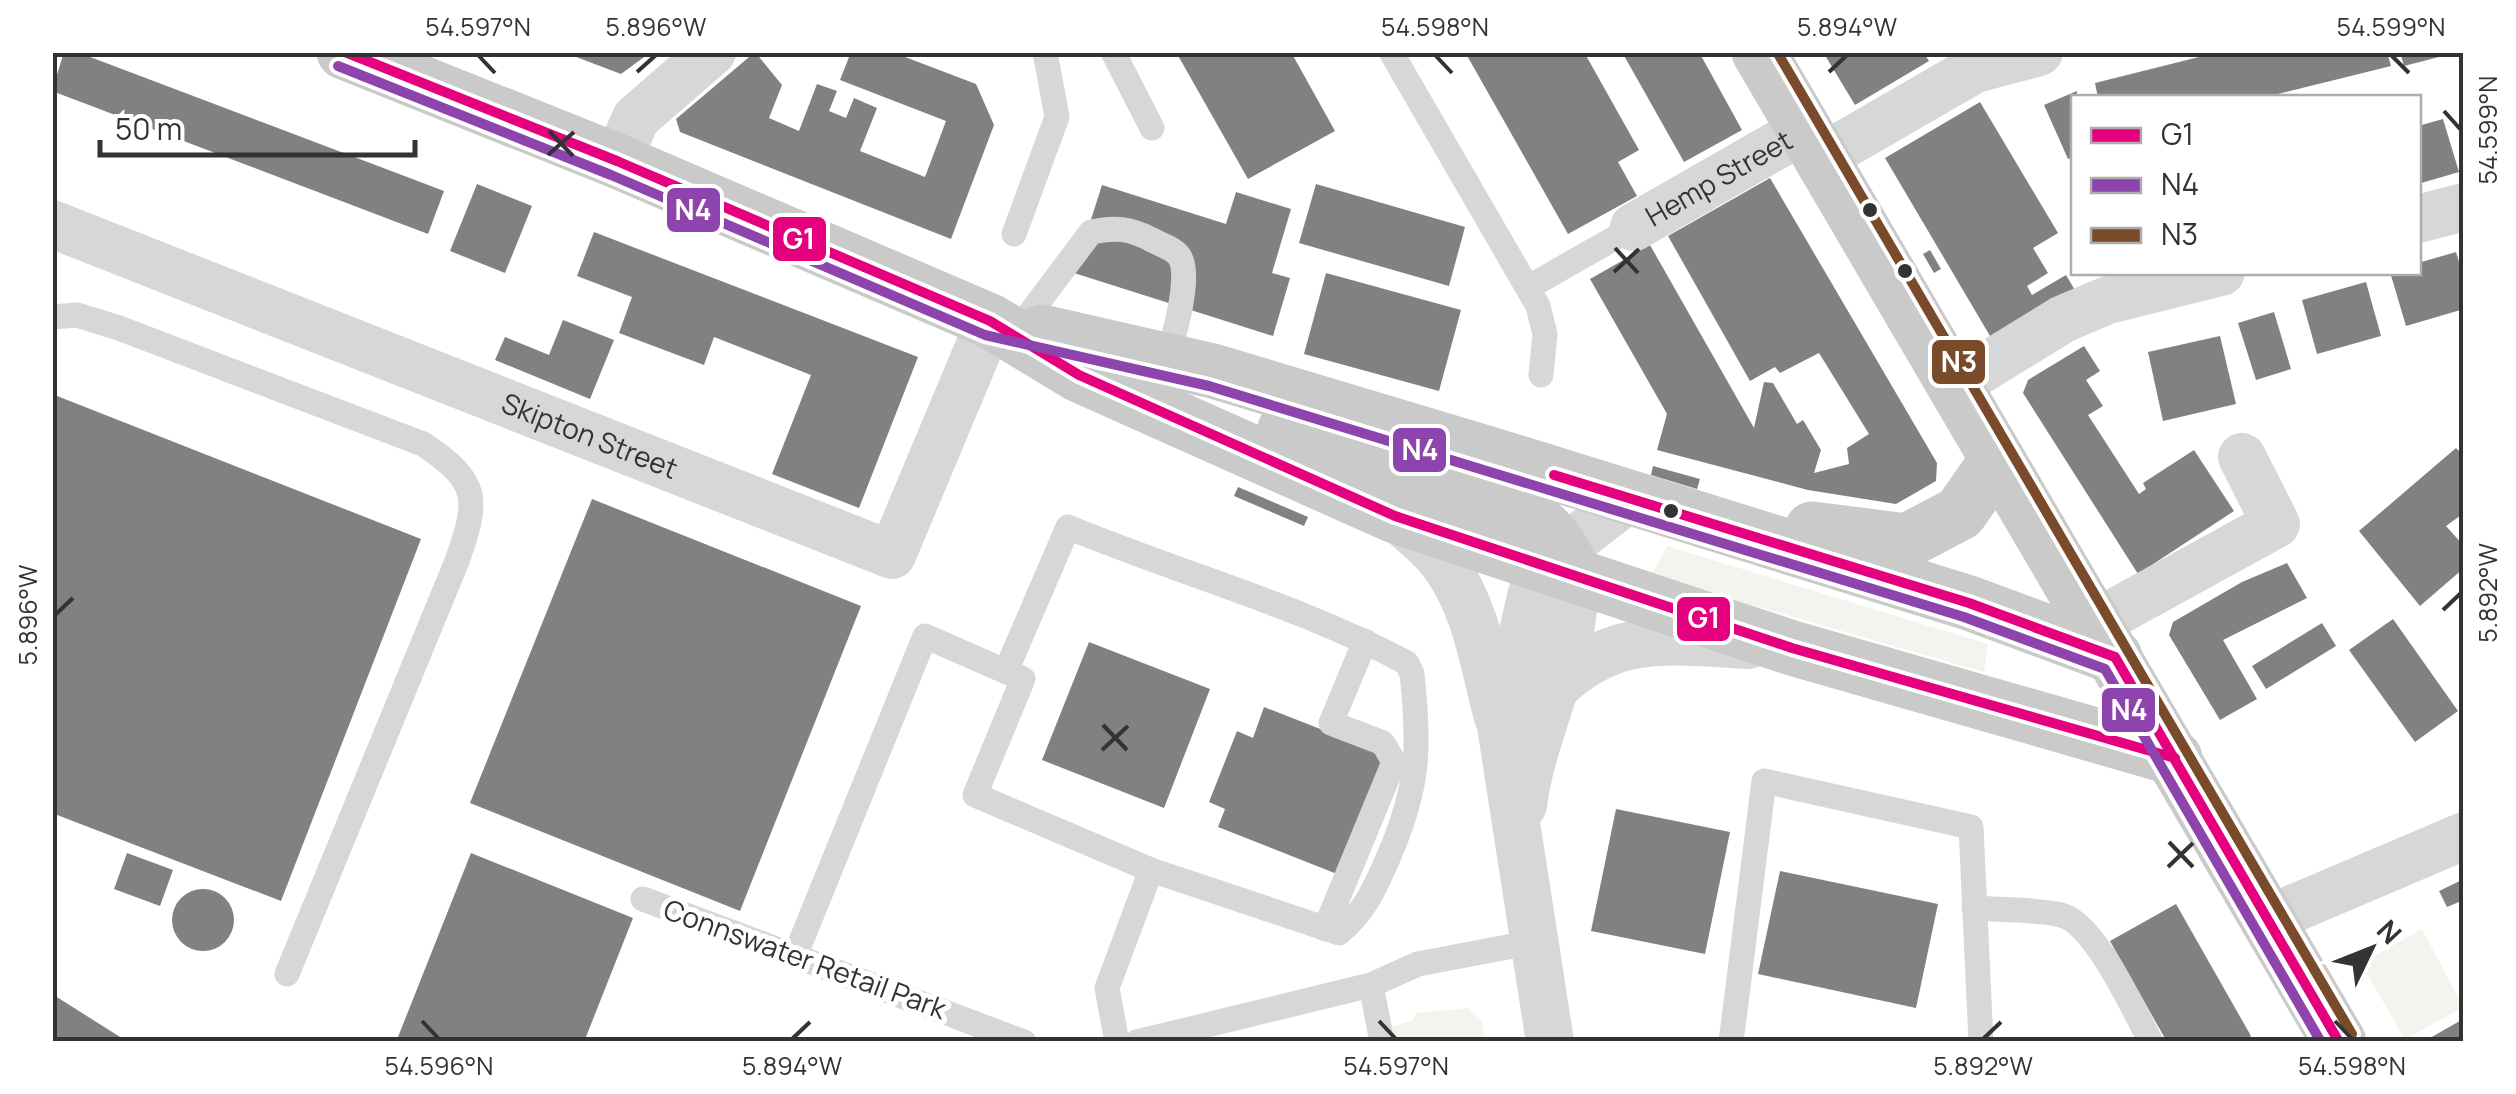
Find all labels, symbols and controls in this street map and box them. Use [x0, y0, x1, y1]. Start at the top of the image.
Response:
text: 54.597°N [425, 9, 531, 44]
text: 5.896°W [606, 9, 706, 44]
text: 54.598°N [1381, 9, 1489, 44]
text: 5.894°W [1797, 9, 1897, 44]
text: 54.599°N [2337, 9, 2445, 44]
text: 54.599°N [2470, 76, 2505, 184]
scale bar [100, 95, 415, 157]
legend [2071, 95, 2421, 275]
text: 50 m [115, 108, 182, 149]
text: G1 [2161, 113, 2194, 154]
street label: Hemp Street [1638, 120, 1799, 234]
text: N4 [2161, 163, 2199, 204]
line badge: N4 [665, 186, 722, 234]
text: N4 [674, 190, 712, 228]
unlabelled marker [1860, 200, 1880, 220]
text: N3 [2161, 213, 2198, 254]
line badge: G1 [771, 215, 828, 263]
text: G1 [783, 219, 815, 257]
unlabelled marker [1895, 261, 1915, 281]
line badge: N3 [1930, 338, 1987, 386]
text: N3 [1941, 342, 1977, 380]
street label: Skipton Street [497, 383, 684, 487]
line badge: N4 [1391, 426, 1448, 474]
text: N4 [1401, 430, 1439, 468]
unlabelled marker [1661, 501, 1681, 521]
text: 5.892°W [2470, 543, 2505, 643]
text: 5.896°W [10, 565, 45, 665]
line badge: G1 [1675, 595, 1732, 643]
text: G1 [1688, 598, 1720, 636]
line badge: N4 [2100, 686, 2157, 734]
text: N4 [2110, 690, 2148, 728]
street label: Connswater Retail Park [659, 889, 953, 1027]
north arrow [2321, 899, 2421, 999]
text: N [2369, 911, 2411, 952]
text: 54.596°N [385, 1048, 493, 1083]
text: 5.894°W [742, 1048, 842, 1083]
text: 54.597°N [1343, 1048, 1449, 1083]
text: 5.892°W [1933, 1048, 2033, 1083]
text: 54.598°N [2298, 1048, 2406, 1083]

